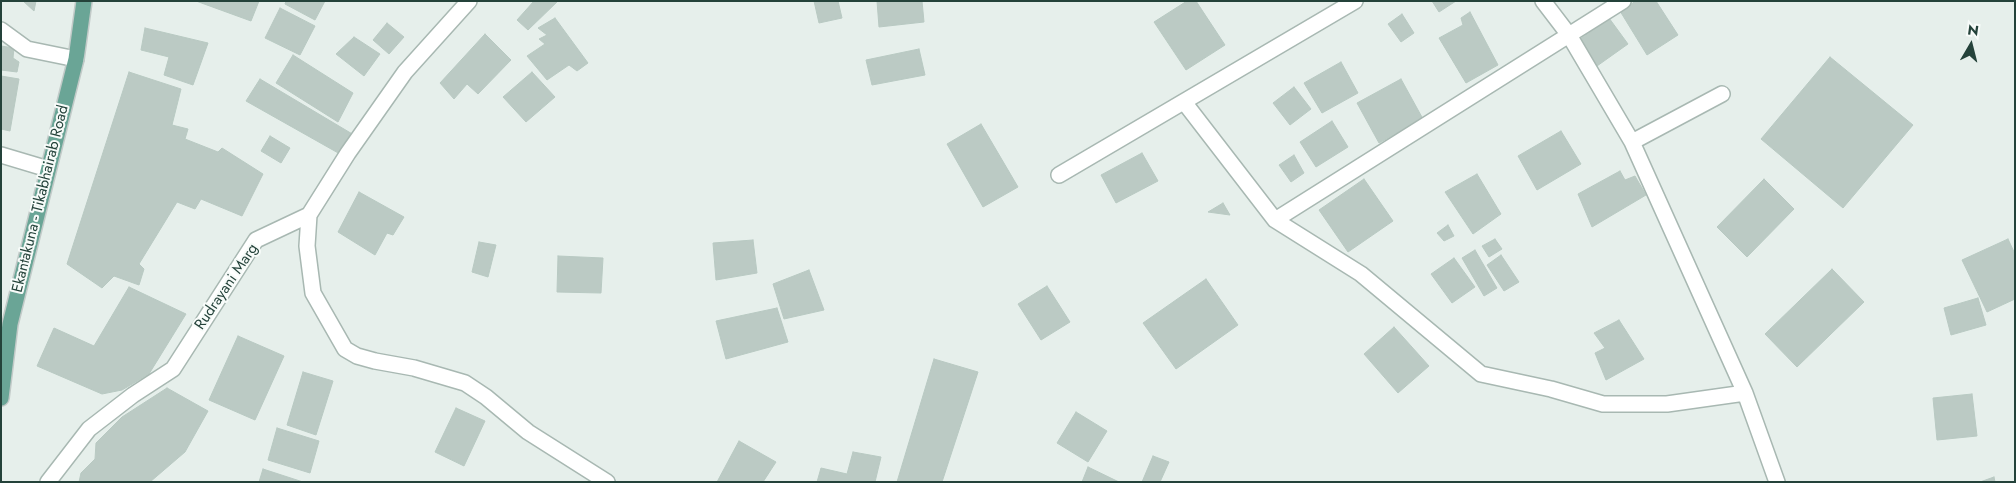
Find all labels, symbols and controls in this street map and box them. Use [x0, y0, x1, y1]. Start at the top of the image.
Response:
text: N [1966, 19, 1980, 41]
north arrow [1946, 20, 1996, 70]
street label: Ekantakuna - Tikabhairab Road [9, 104, 73, 294]
street label: Rudrayani Marg [192, 241, 262, 333]

